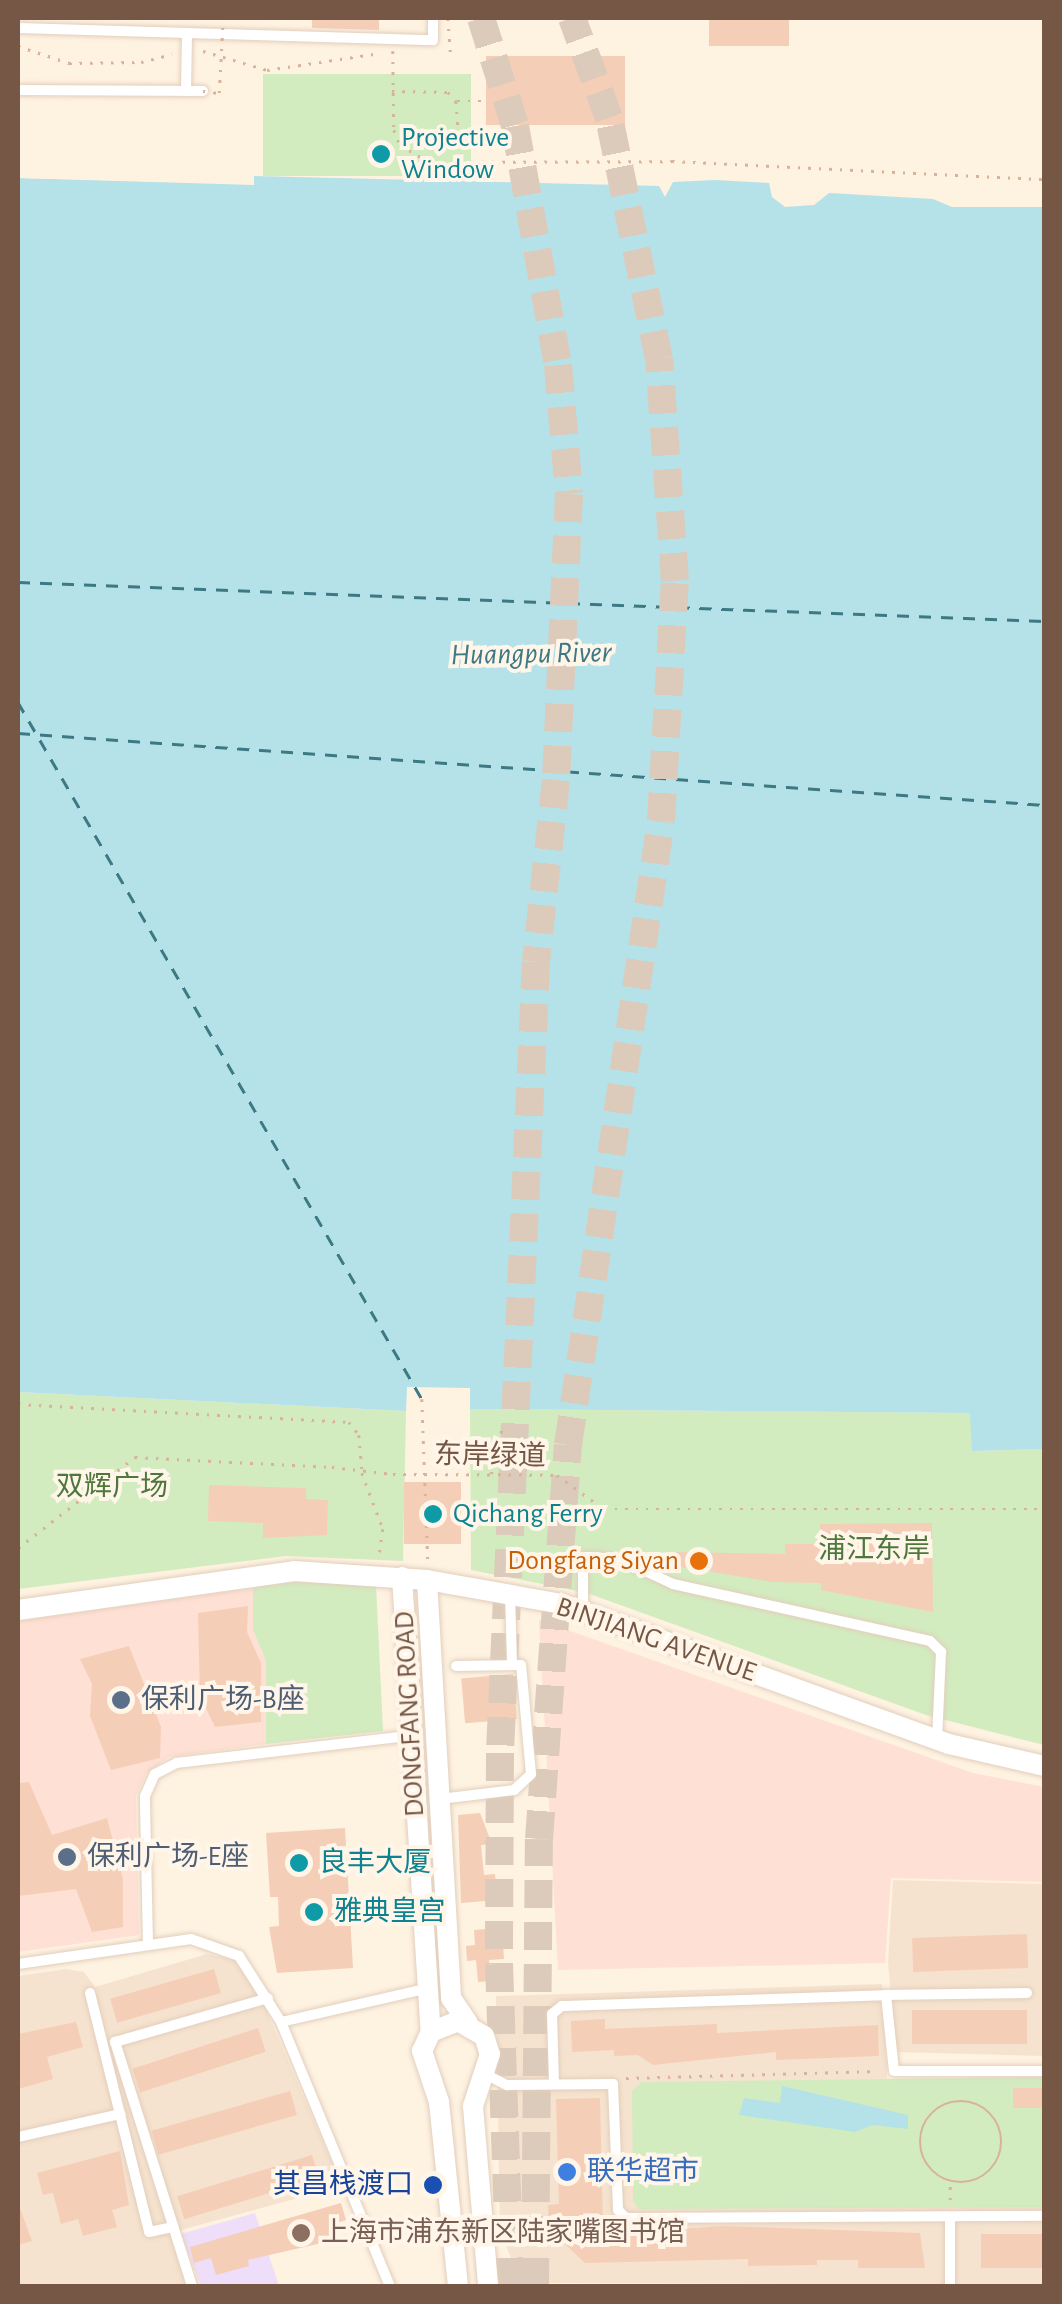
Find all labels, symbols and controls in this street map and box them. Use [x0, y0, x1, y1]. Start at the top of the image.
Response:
place label: Projective Window [401, 121, 509, 187]
marker: Projective Window [370, 143, 392, 165]
water label: Huangpu River [450, 635, 612, 673]
street label: 东岸绿道 [434, 1438, 546, 1474]
park label: 双辉广场 [56, 1470, 168, 1504]
place label: Qichang Ferry [453, 1497, 603, 1531]
marker: Qichang Ferry [422, 1503, 444, 1525]
park label: 浦江东岸 [818, 1533, 930, 1567]
place label: Dongfang Siyan [507, 1544, 679, 1578]
marker: Dongfang Siyan [688, 1550, 710, 1572]
street label: BINJIANG AVENUE [552, 1590, 760, 1690]
street label: DONGFANG ROAD [388, 1610, 432, 1818]
place label: 保利广场-B座 [141, 1683, 304, 1717]
marker: 保利广场-B座 [110, 1689, 132, 1711]
place label: 保利广场-E座 [87, 1840, 248, 1874]
marker: 保利广场-E座 [56, 1846, 78, 1868]
place label: 良丰大厦 [319, 1846, 431, 1880]
marker: 良丰大厦 [288, 1852, 310, 1874]
place label: 雅典皇宫 [334, 1895, 446, 1929]
marker: 雅典皇宫 [303, 1901, 325, 1923]
place label: 联华超市 [587, 2155, 699, 2189]
marker: 联华超市 [556, 2161, 578, 2183]
place label: 其昌栈渡口 [273, 2168, 413, 2202]
marker: 其昌栈渡口 [422, 2174, 444, 2196]
place label: 上海市浦东新区陆家嘴图书馆 [321, 2216, 685, 2250]
marker: 上海市浦东新区陆家嘴图书馆 [290, 2222, 312, 2244]

